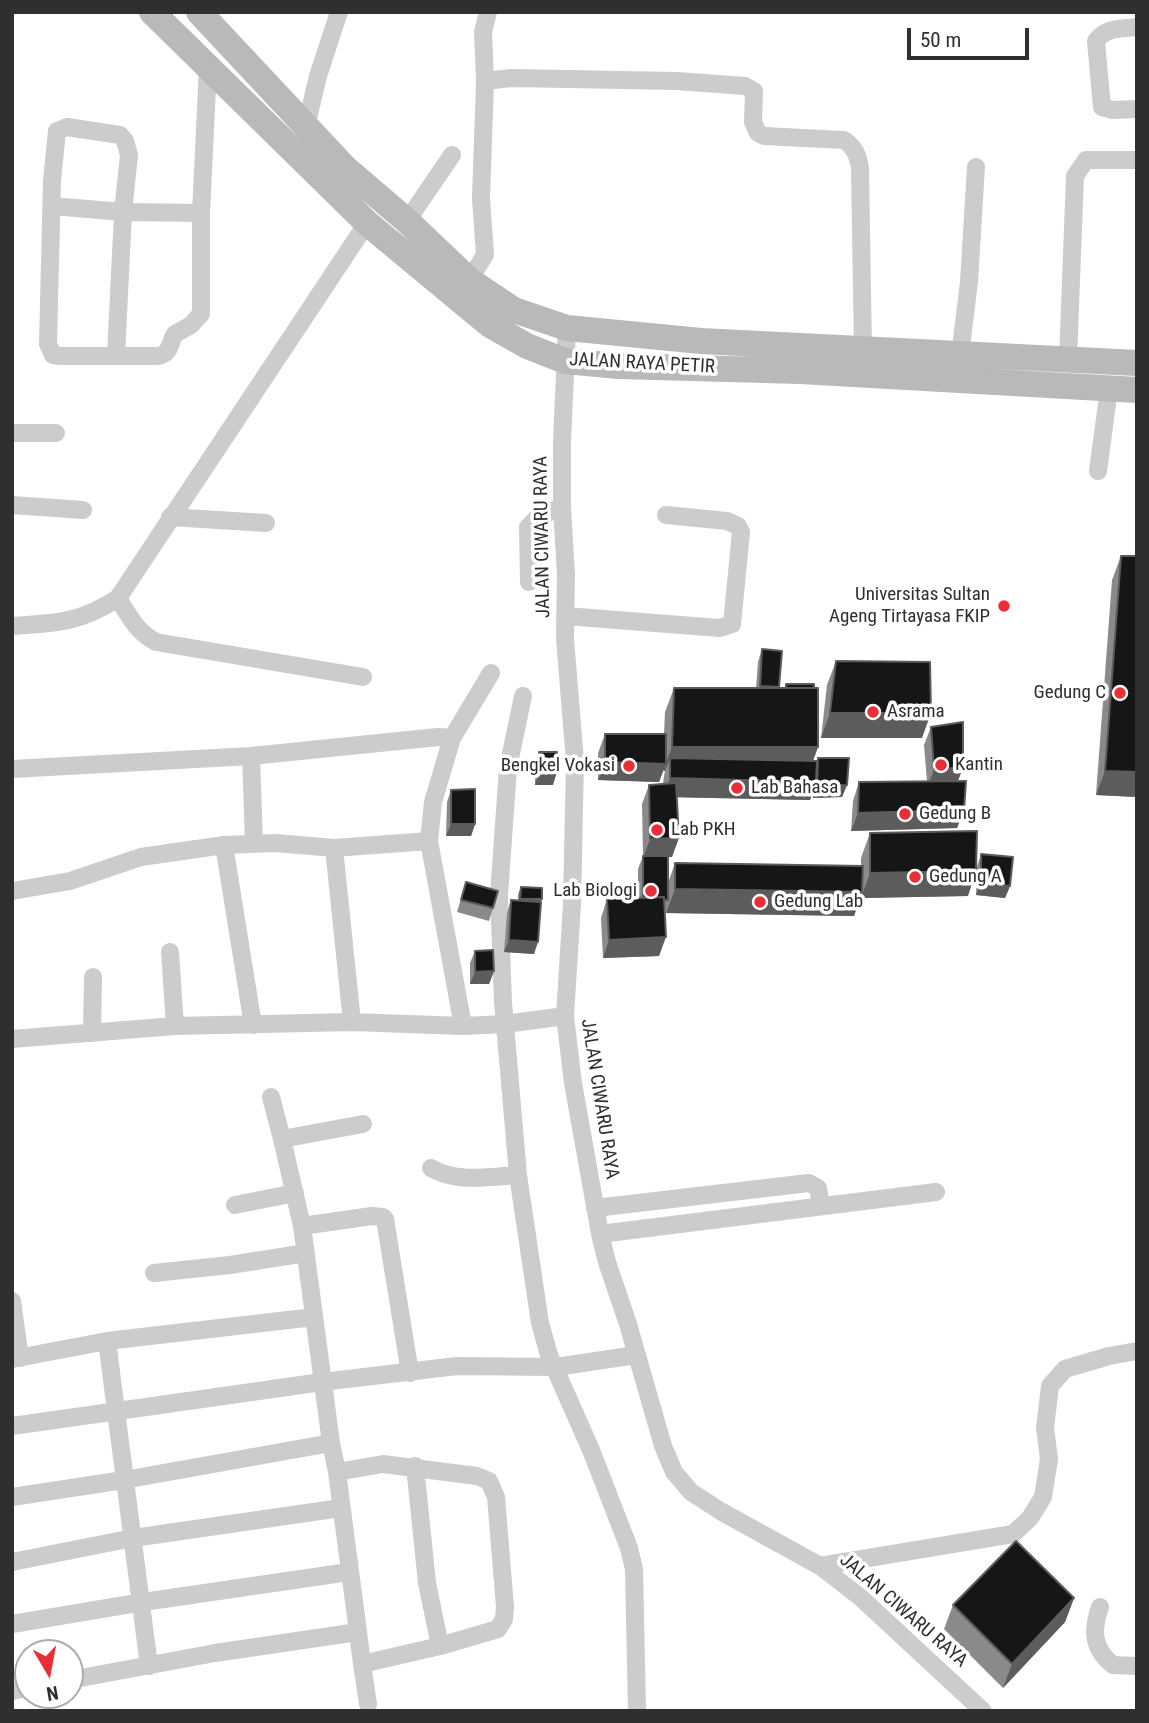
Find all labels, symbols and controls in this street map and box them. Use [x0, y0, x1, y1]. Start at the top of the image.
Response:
scale bar [911, 14, 1034, 58]
text: 50 m [920, 28, 961, 52]
street label: JALAN RAYA PETIR [569, 349, 715, 379]
street label: JALAN CIWARU RAYA [530, 456, 556, 618]
place label: Universitas Sultan Ageng Tirtayasa FKIP [829, 584, 990, 628]
marker: Universitas Sultan Ageng Tirtayasa FKIP [996, 598, 1012, 614]
place label: Gedung C [1034, 682, 1106, 704]
marker: Gedung C [1112, 685, 1128, 701]
place label: Asrama [887, 701, 945, 723]
marker: Asrama [865, 704, 881, 720]
place label: Kantin [955, 754, 1003, 776]
place label: Bengkel Vokasi [501, 755, 615, 777]
marker: Kantin [933, 757, 949, 773]
marker: Bengkel Vokasi [621, 758, 637, 774]
place label: Lab Bahasa [751, 777, 838, 799]
marker: Lab Bahasa [729, 780, 745, 796]
place label: Gedung B [919, 803, 991, 825]
marker: Gedung B [897, 806, 913, 822]
place label: Lab PKH [671, 819, 736, 841]
marker: Lab PKH [649, 822, 665, 838]
place label: Gedung A [929, 866, 1002, 888]
marker: Gedung A [907, 869, 923, 885]
place label: Lab Biologi [553, 880, 637, 902]
marker: Lab Biologi [643, 883, 659, 899]
place label: Gedung Lab [774, 891, 863, 913]
marker: Gedung Lab [752, 894, 768, 910]
street label: JALAN CIWARU RAYA [575, 1017, 623, 1181]
street label: JALAN CIWARU RAYA [834, 1549, 972, 1673]
north arrow [14, 1639, 84, 1709]
text: N [45, 1681, 60, 1706]

